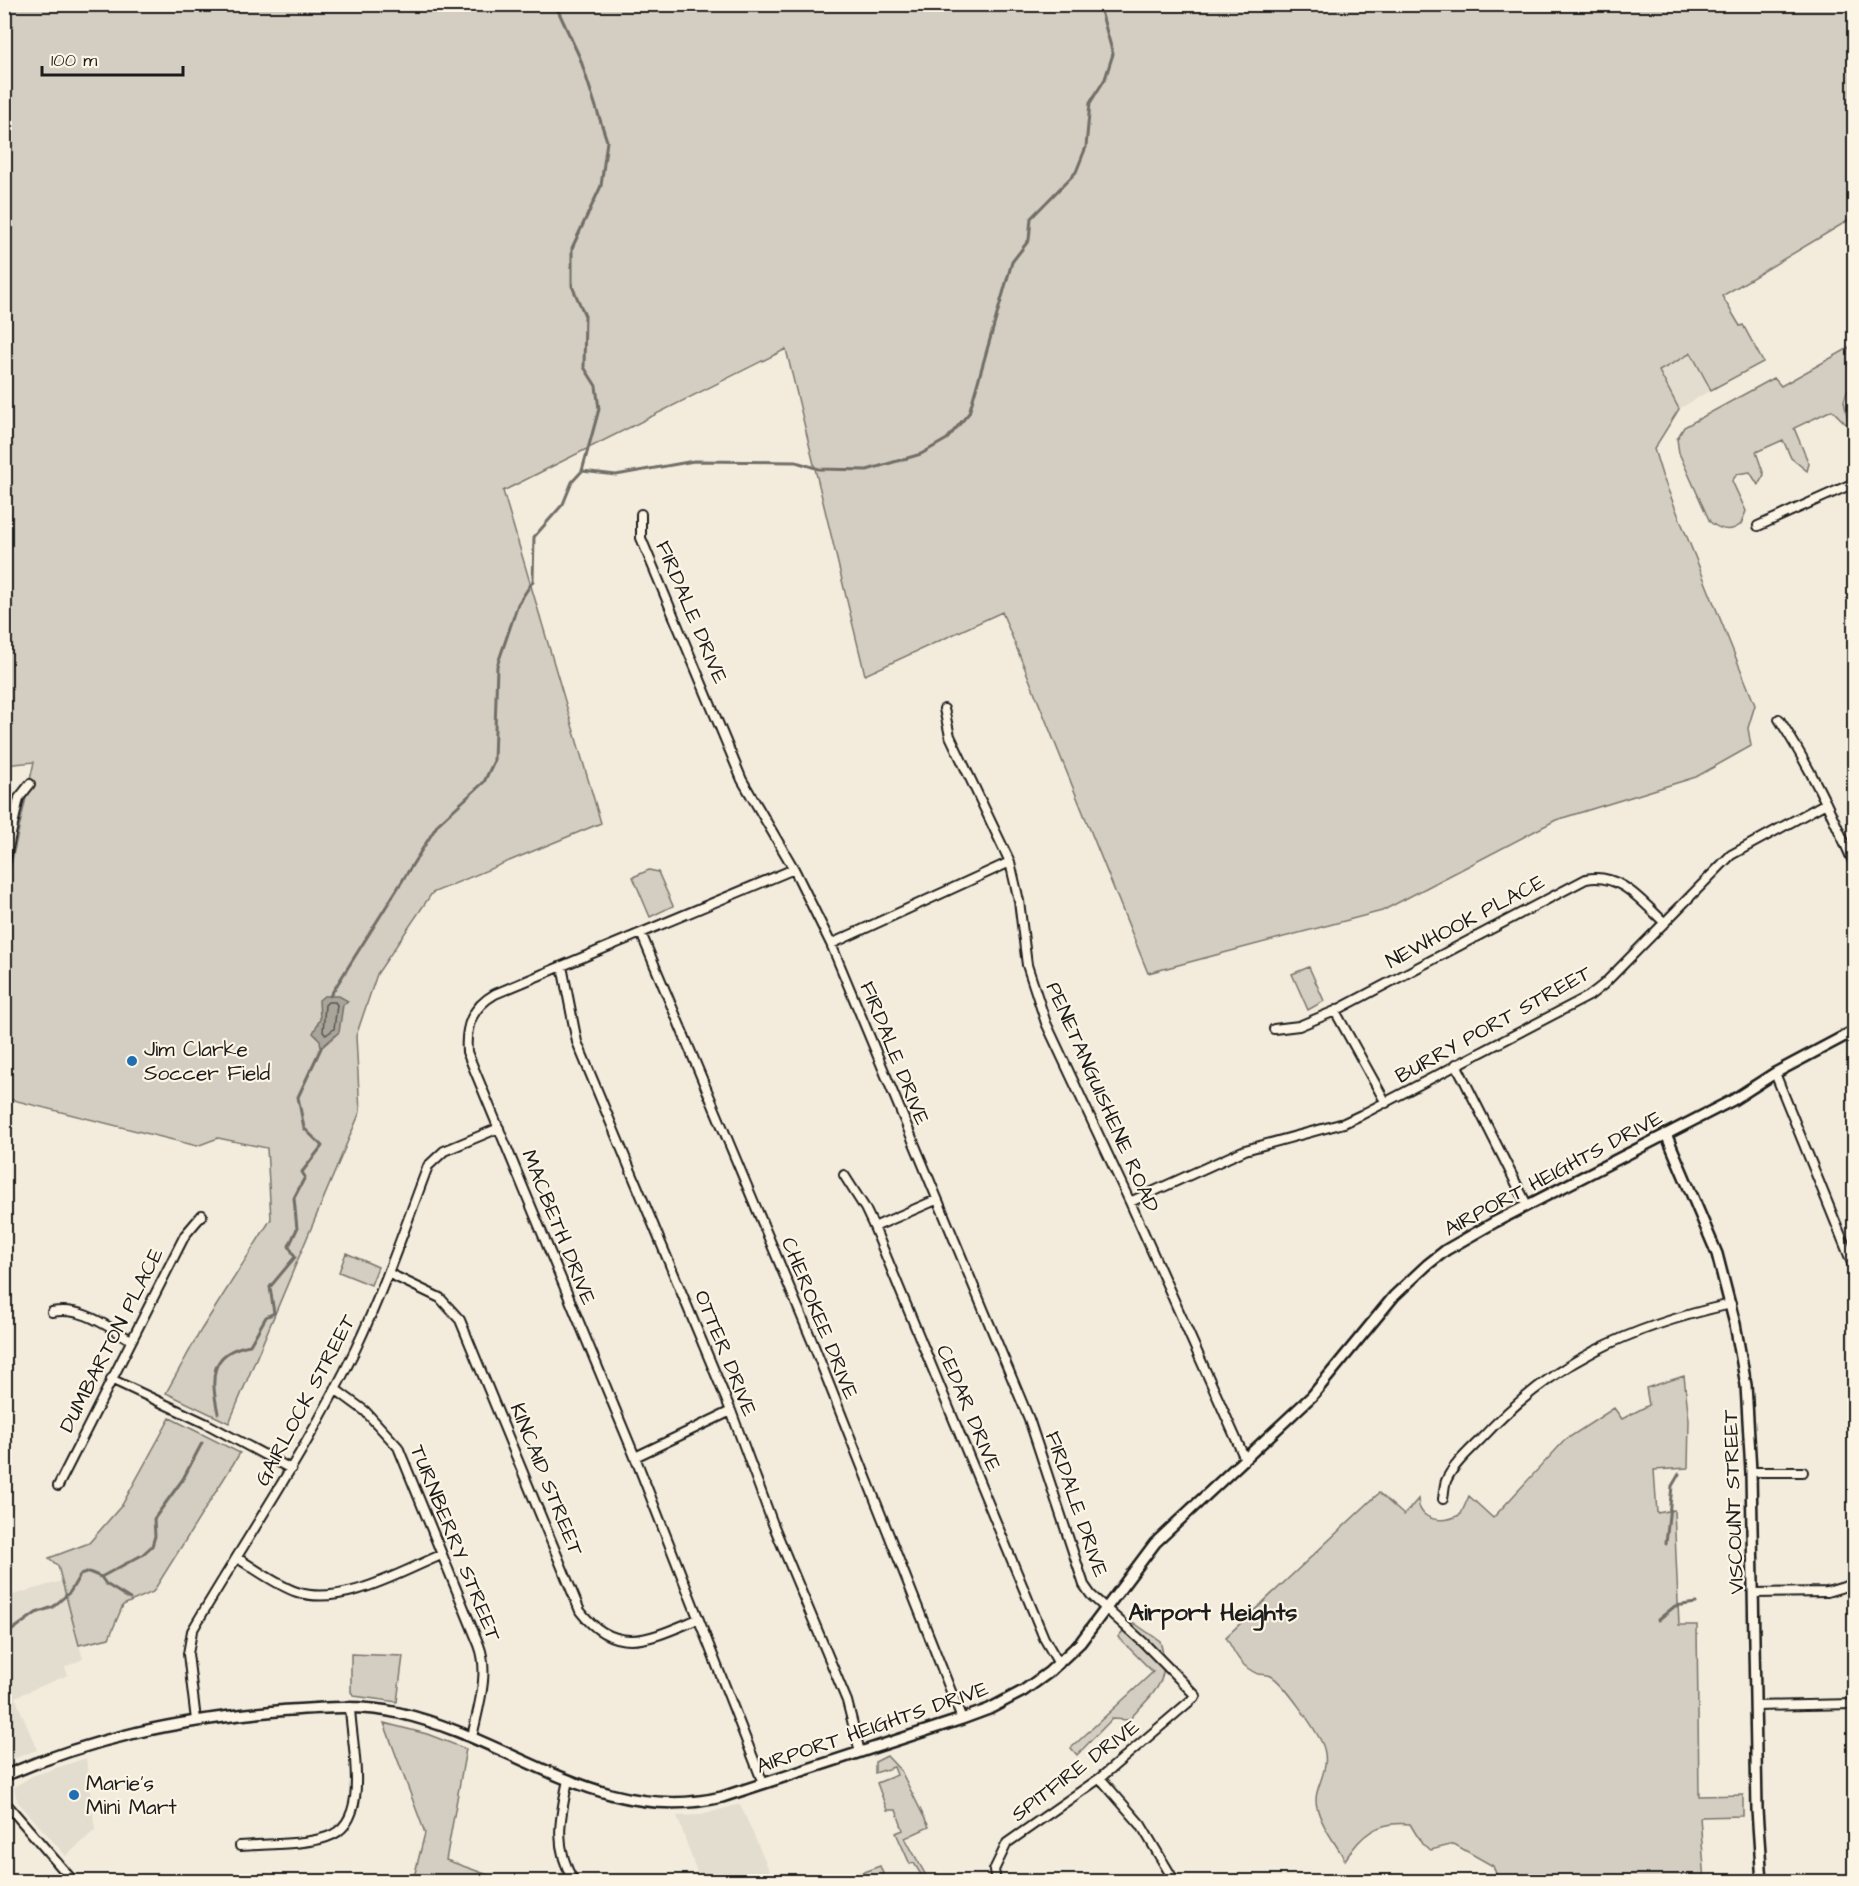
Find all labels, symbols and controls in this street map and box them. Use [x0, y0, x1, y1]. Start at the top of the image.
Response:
scale bar [42, 39, 183, 77]
text: 100 m [51, 48, 97, 73]
street label: FIRDALE DRIVE [648, 536, 735, 689]
street label: NEWHOOK PLACE [1381, 867, 1550, 976]
street label: BURRY PORT STREET [1390, 958, 1597, 1090]
street label: FIRDALE DRIVE [853, 977, 937, 1130]
street label: PENETANGUISHENE ROAD [1039, 977, 1167, 1217]
place label: Jim Clarke Soccer Field [144, 1035, 271, 1088]
marker: Jim Clarke Soccer Field [125, 1054, 139, 1068]
street label: AIRPORT HEIGHTS DRIVE [1439, 1103, 1668, 1243]
street label: MACBETH DRIVE [514, 1145, 603, 1309]
street label: CHEROKEE DRIVE [774, 1233, 865, 1404]
street label: DUMBARTON PLACE [52, 1242, 171, 1437]
street label: OTTER DRIVE [687, 1286, 764, 1421]
street label: GAIRLOCK STREET [248, 1309, 363, 1491]
street label: CEDAR DRIVE [929, 1340, 1009, 1477]
street label: KINCAID STREET [503, 1399, 591, 1561]
street label: VISCOUNT STREET [1716, 1408, 1751, 1595]
street label: FIRDALE DRIVE [1038, 1427, 1115, 1582]
street label: TURNBERRY STREET [403, 1441, 509, 1647]
district label: Airport Heights [1129, 1596, 1297, 1631]
street label: AIRPORT HEIGHTS DRIVE [752, 1674, 993, 1781]
street label: SPITFIRE DRIVE [1005, 1712, 1146, 1828]
place label: Marie's Mini Mart [86, 1769, 177, 1822]
marker: Marie's Mini Mart [67, 1788, 81, 1802]

